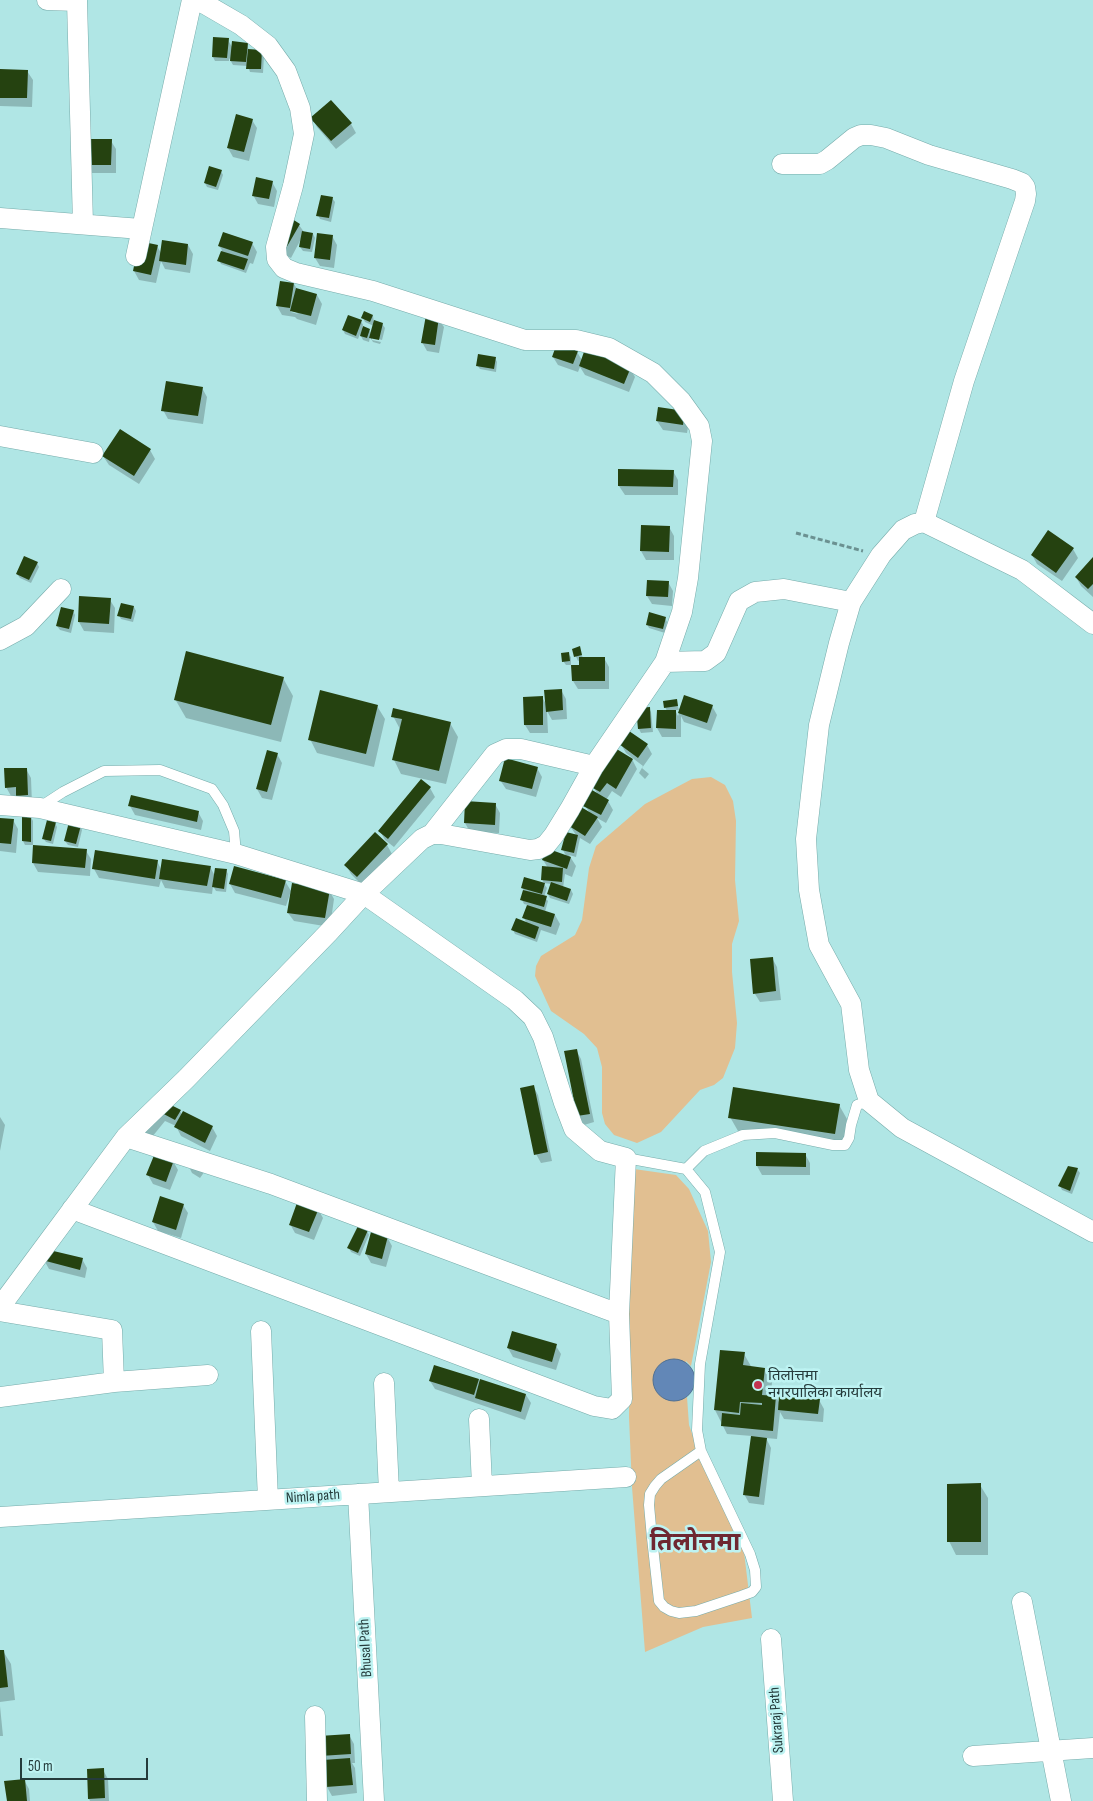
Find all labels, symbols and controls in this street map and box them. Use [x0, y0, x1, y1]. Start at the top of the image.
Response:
place label: तिलोत्तमा नगरपालिका कार्यालय [768, 1367, 882, 1402]
marker: तिलोत्तमा नगरपालिका कार्यालय [752, 1379, 764, 1391]
street label: Nimla path [285, 1486, 341, 1508]
district label: तिलोत्तमा [650, 1529, 740, 1559]
street label: Bhusal Path [355, 1618, 377, 1678]
street label: Sukraraj Path [766, 1686, 788, 1754]
scale bar [22, 1748, 150, 1780]
text: 50 m [28, 1757, 53, 1776]

